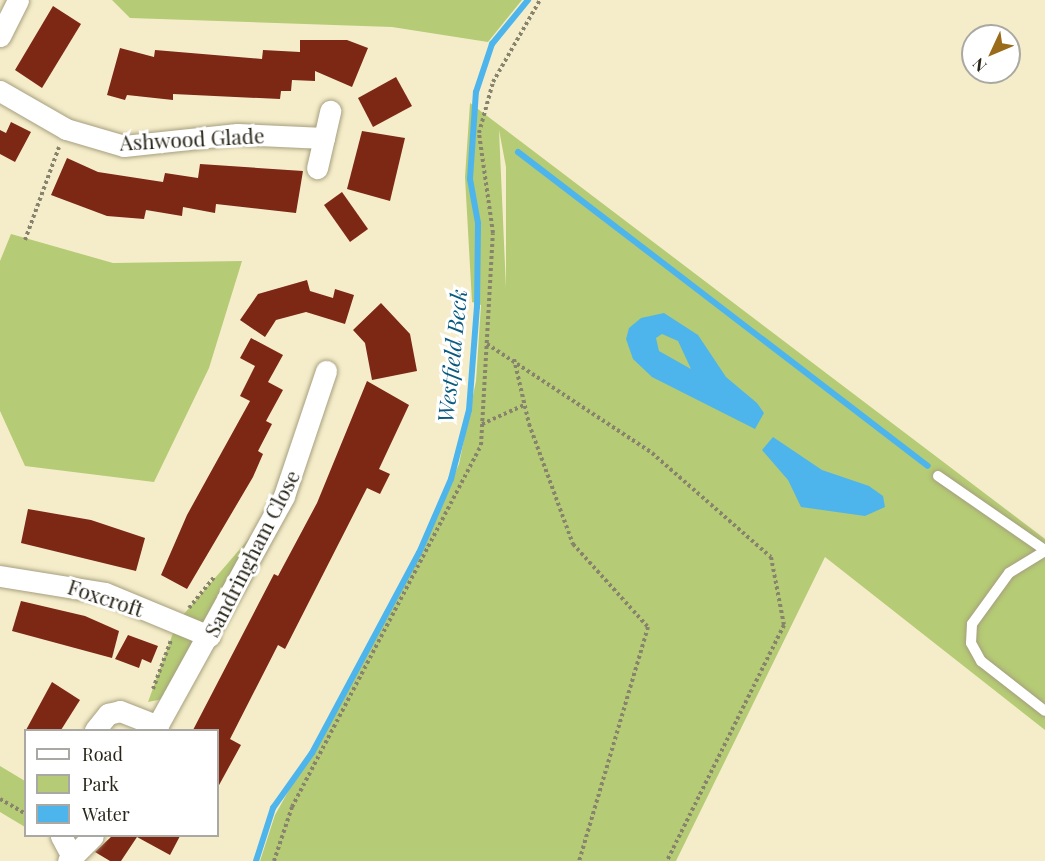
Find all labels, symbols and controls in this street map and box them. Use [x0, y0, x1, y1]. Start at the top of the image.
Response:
north arrow [961, 24, 1021, 84]
text: N [968, 54, 991, 77]
street label: Ashwood Glade [119, 122, 265, 154]
water label: Westfield Beck [432, 288, 472, 424]
street label: Sandringham Close [198, 465, 304, 641]
street label: Foxcroft [65, 573, 147, 621]
legend [24, 729, 219, 837]
text: Road [82, 742, 123, 766]
text: Park [82, 772, 119, 796]
text: Water [82, 802, 130, 826]

